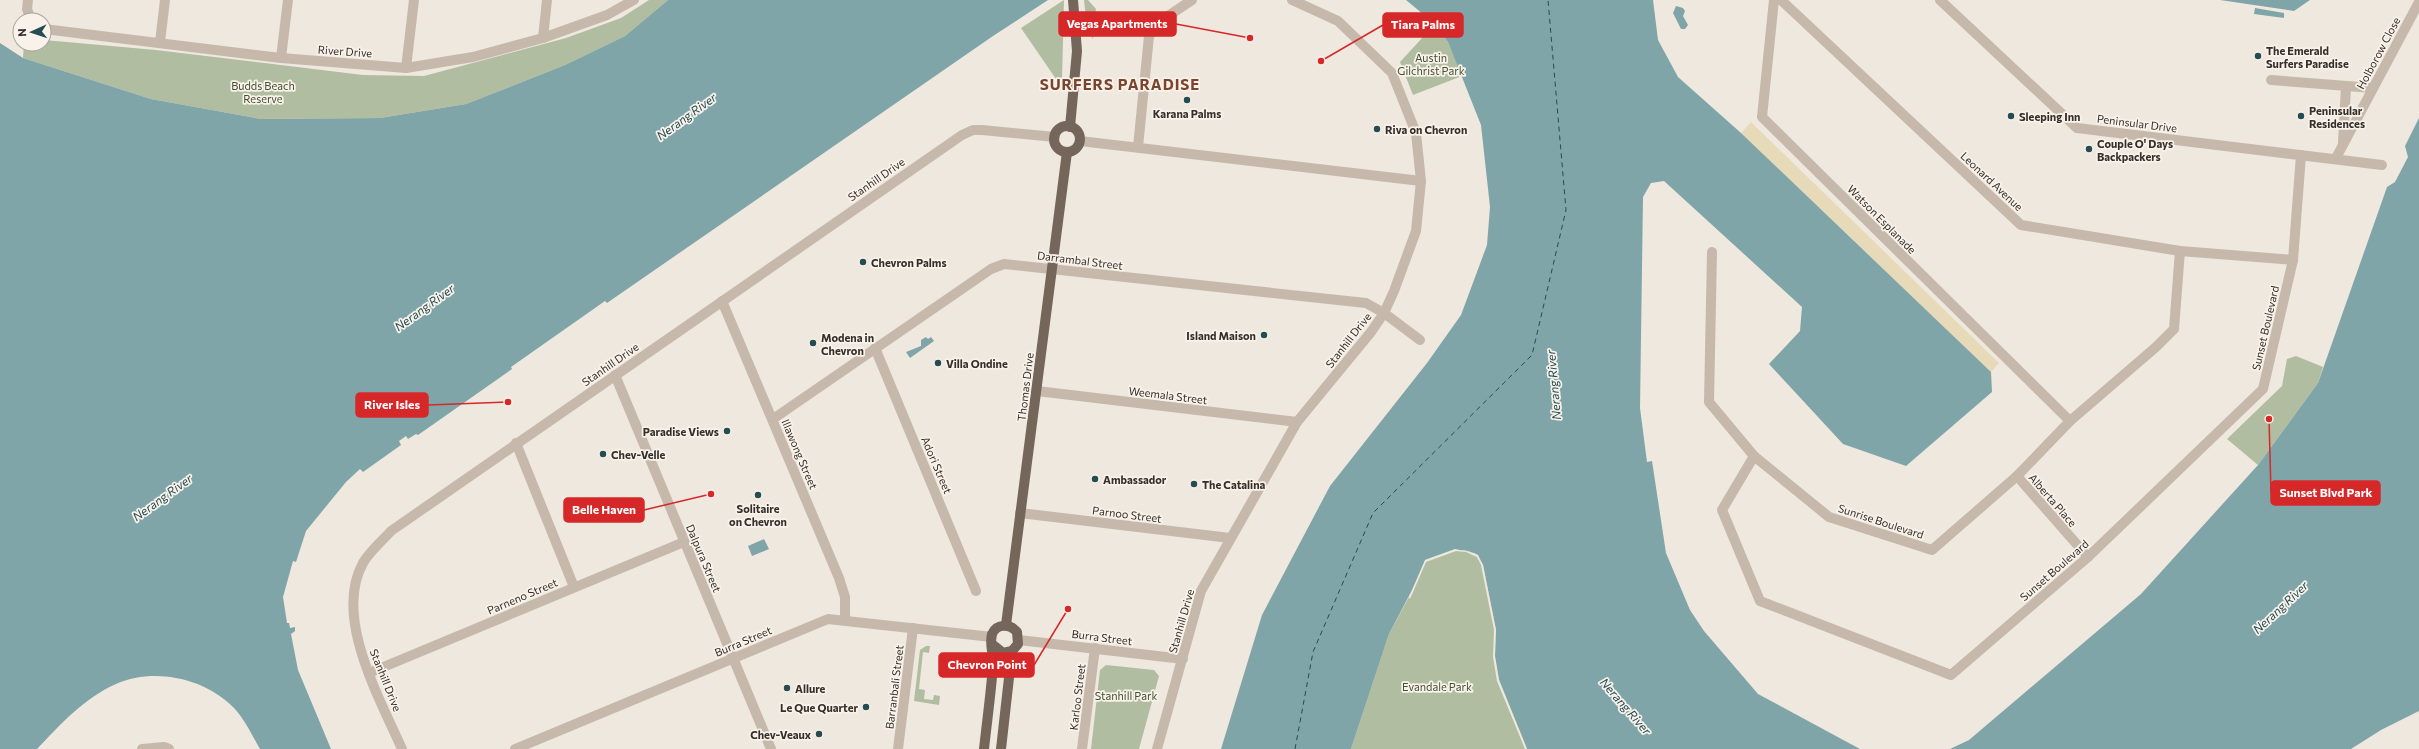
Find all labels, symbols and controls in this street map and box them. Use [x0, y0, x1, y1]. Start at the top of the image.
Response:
north arrow [12, 12, 52, 52]
callout: Vegas Apartments [1059, 12, 1176, 36]
callout: Tiara Palms [1383, 13, 1463, 37]
street label: Holborow Close [2354, 15, 2403, 91]
text: Vegas Apartments [1066, 16, 1168, 30]
text: Tiara Palms [1391, 17, 1456, 31]
text: N [15, 28, 28, 37]
street label: River Drive [317, 43, 373, 59]
place label: The Emerald Surfers Paradise [2266, 44, 2349, 70]
park label: Austin Gilchrist Park [1397, 51, 1465, 77]
marker: The Emerald Surfers Paradise [2253, 51, 2263, 61]
district label: SURFERS PARADISE [1040, 75, 1200, 93]
park label: Budds Beach Reserve [231, 79, 295, 105]
water label: Nerang River [653, 89, 720, 142]
marker: Karana Palms [1182, 95, 1192, 105]
place label: Peninsular Residences [2309, 104, 2365, 130]
place label: Karana Palms [1153, 107, 1221, 120]
place label: Sleeping Inn [2019, 110, 2080, 123]
marker: Sleeping Inn [2006, 111, 2016, 121]
marker: Peninsular Residences [2296, 111, 2306, 121]
street label: Peninsular Drive [2096, 112, 2178, 134]
place label: Riva on Chevron [1385, 123, 1467, 136]
marker: Riva on Chevron [1372, 124, 1382, 134]
place label: Couple O' Days Backpackers [2097, 137, 2173, 163]
marker: Couple O' Days Backpackers [2084, 144, 2094, 154]
street label: Leonard Avenue [1958, 149, 2026, 213]
street label: Stanhill Drive [845, 155, 907, 203]
street label: Watson Esplanade [1845, 182, 1919, 256]
street label: Darrambal Street [1036, 248, 1124, 272]
place label: Chevron Palms [871, 256, 947, 269]
marker: Chevron Palms [858, 257, 868, 267]
water label: Nerang River [391, 280, 458, 333]
street label: Sunset Boulevard [2249, 284, 2281, 372]
street label: Stanhill Drive [1322, 310, 1374, 370]
place label: Island Maison [1186, 329, 1256, 342]
marker: Island Maison [1259, 330, 1269, 340]
place label: Modena in Chevron [821, 331, 874, 357]
marker: Modena in Chevron [808, 338, 818, 348]
street label: Stanhill Drive [579, 340, 641, 388]
water label: Nerang River [1543, 348, 1563, 421]
street label: Thomas Drive [1014, 352, 1036, 422]
place label: Villa Ondine [946, 357, 1008, 370]
marker: Villa Ondine [933, 358, 943, 368]
street label: Weemala Street [1128, 384, 1209, 406]
callout: River Isles [356, 393, 428, 417]
text: River Isles [364, 397, 420, 411]
street label: Illawong Street [779, 417, 821, 491]
place label: Paradise Views [643, 425, 719, 438]
marker: Paradise Views [722, 426, 732, 436]
street label: Adori Street [919, 435, 955, 496]
place label: Chev-Velle [611, 448, 666, 461]
marker: Chev-Velle [598, 449, 608, 459]
water label: Nerang River [129, 470, 196, 523]
street label: Alberta Place [2026, 471, 2080, 529]
place label: Ambassador [1103, 473, 1167, 486]
marker: Ambassador [1090, 474, 1100, 484]
place label: The Catalina [1202, 478, 1266, 491]
marker: The Catalina [1189, 479, 1199, 489]
callout: Sunset Blvd Park [2271, 481, 2380, 505]
text: Sunset Blvd Park [2279, 485, 2373, 499]
marker: Solitaire on Chevron [753, 490, 763, 500]
callout: Belle Haven [564, 498, 644, 522]
street label: Sunrise Boulevard [1837, 501, 1925, 541]
text: Belle Haven [572, 502, 636, 516]
place label: Solitaire on Chevron [729, 502, 787, 528]
street label: Parnoo Street [1092, 503, 1163, 525]
street label: Dalpura Street [684, 522, 724, 594]
street label: Sunset Boulevard [2017, 537, 2091, 603]
street label: Parneno Street [485, 575, 560, 617]
water label: Nerang River [2250, 577, 2311, 636]
street label: Stanhill Drive [1166, 587, 1196, 655]
street label: Burra Street [712, 623, 774, 659]
street label: Burra Street [1071, 627, 1133, 647]
street label: Barranbali Street [882, 644, 906, 730]
street label: Stanhill Drive [368, 647, 405, 713]
callout: Chevron Point [939, 653, 1034, 677]
text: Chevron Point [947, 657, 1027, 671]
street label: Karloo Street [1066, 663, 1088, 731]
water label: Nerang River [1598, 675, 1655, 738]
park label: Evandale Park [1402, 680, 1472, 693]
place label: Allure [795, 682, 826, 695]
marker: Allure [782, 683, 792, 693]
park label: Stanhill Park [1095, 689, 1157, 702]
place label: Le Que Quarter [780, 701, 858, 714]
marker: Le Que Quarter [861, 702, 871, 712]
place label: Chev-Veaux [750, 728, 812, 741]
marker: Chev-Veaux [814, 729, 824, 739]

